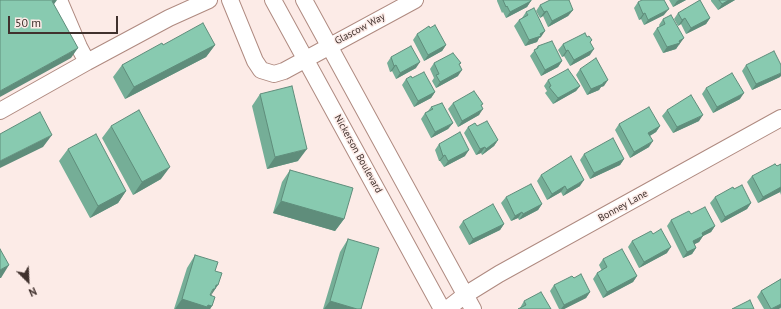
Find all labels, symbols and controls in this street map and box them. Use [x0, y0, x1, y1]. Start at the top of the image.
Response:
scale bar [10, 8, 120, 34]
street label: Glascow Way [333, 11, 387, 47]
text: 50 m [15, 15, 41, 30]
street label: Nickerson Boulevard [331, 113, 385, 195]
street label: Bonney Lane [596, 187, 650, 225]
north arrow [8, 261, 48, 301]
text: N [27, 284, 39, 300]

